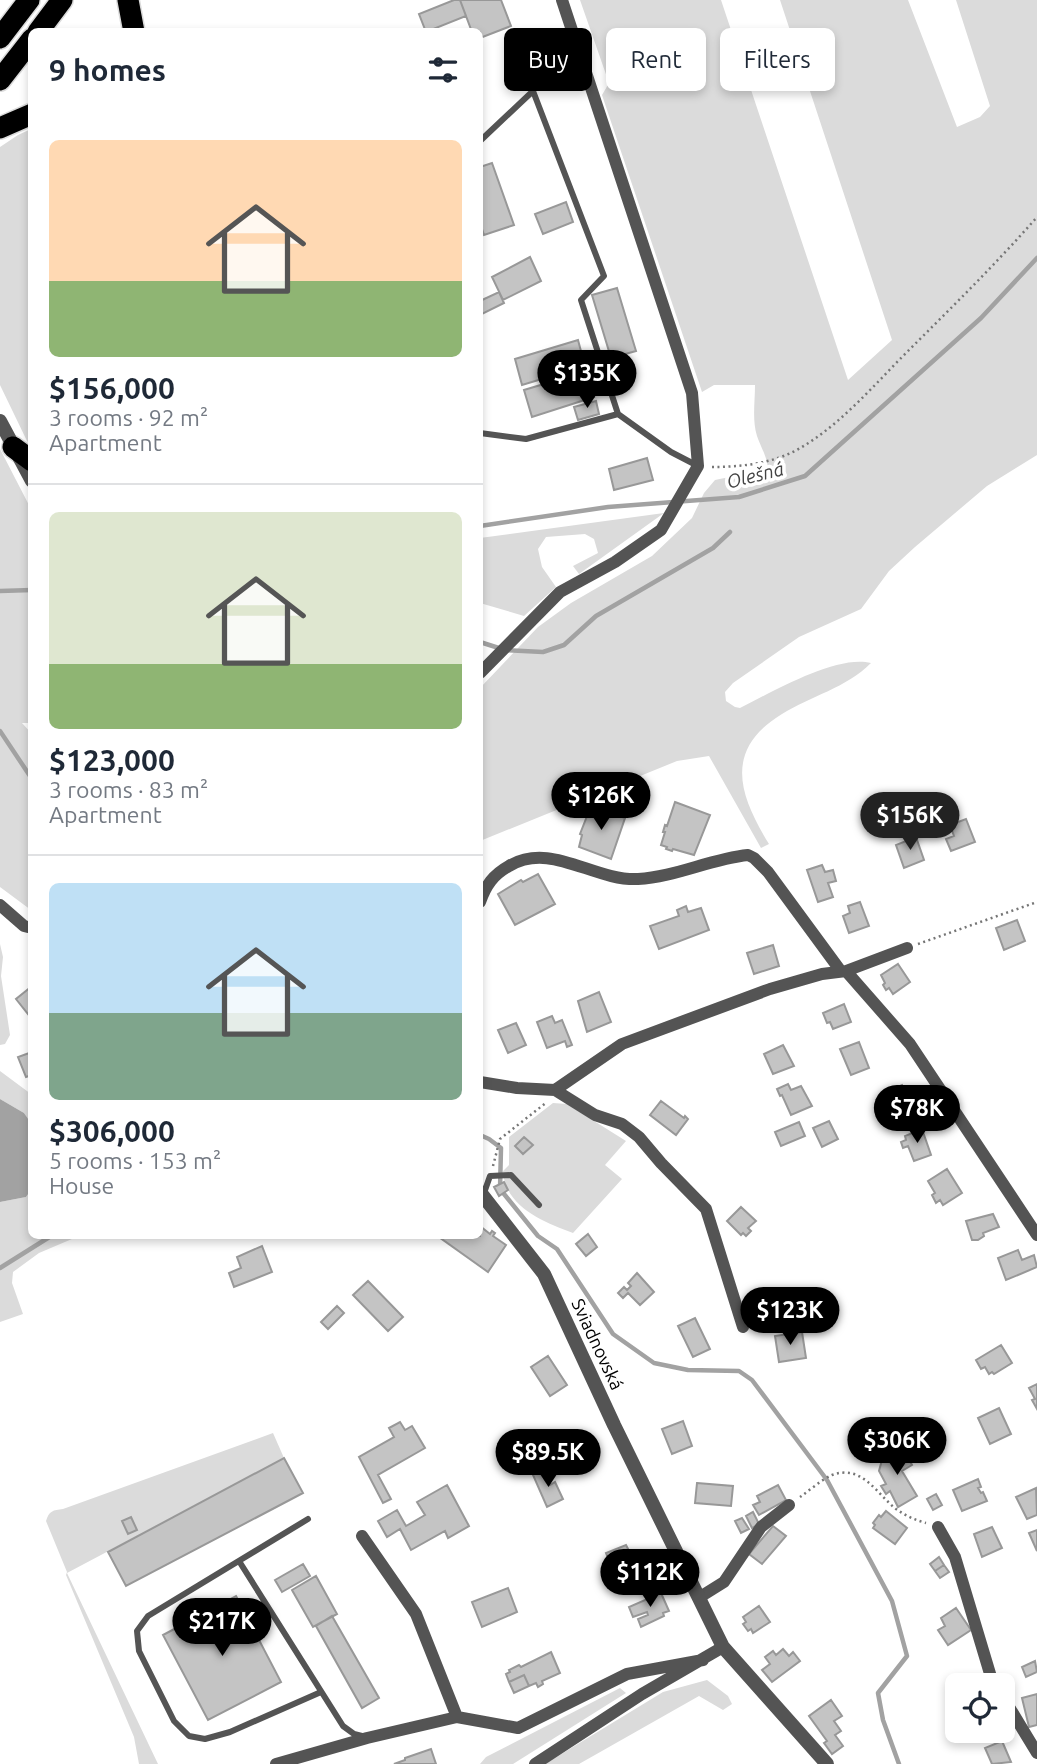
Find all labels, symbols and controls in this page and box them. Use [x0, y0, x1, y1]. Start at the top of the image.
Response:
chip: Buy [504, 28, 592, 91]
chip: Rent [606, 28, 706, 91]
chip: Filters [720, 28, 835, 91]
icon: filters [424, 51, 462, 89]
text: 9 homes [49, 53, 166, 87]
icon: home [193, 186, 319, 312]
pin: $135K [538, 350, 636, 410]
text: $135K [553, 360, 621, 385]
text: $156,000 [49, 371, 175, 405]
text: 3 rooms · 92 m² [49, 405, 208, 430]
text: Apartment [49, 430, 162, 455]
water label: Olešná [724, 457, 786, 493]
icon: home [193, 558, 319, 684]
text: $123,000 [49, 743, 175, 777]
pin: $126K [552, 772, 650, 832]
text: 3 rooms · 83 m² [49, 777, 208, 802]
text: $126K [567, 782, 635, 807]
pin: $156K [861, 792, 959, 852]
text: Apartment [49, 802, 162, 827]
text: $156K [876, 802, 944, 827]
icon: home [193, 929, 319, 1055]
pin: $78K [876, 1086, 958, 1145]
text: $78K [890, 1095, 944, 1120]
text: $306,000 [49, 1114, 175, 1148]
text: 5 rooms · 153 m² [49, 1148, 221, 1173]
text: House [49, 1173, 114, 1198]
pin: $123K [741, 1288, 839, 1347]
street label: Sviadnovská [568, 1295, 628, 1393]
text: $123K [756, 1297, 824, 1322]
pin: $306K [848, 1418, 946, 1477]
text: $306K [863, 1427, 931, 1452]
pin: $89.5K [491, 1430, 605, 1489]
text: $89.5K [512, 1439, 584, 1464]
pin: $112K [601, 1550, 699, 1609]
text: $112K [616, 1559, 684, 1584]
pin: $217K [173, 1598, 271, 1658]
text: $217K [188, 1608, 256, 1633]
map controls [945, 1673, 1015, 1743]
button: locate [945, 1673, 1015, 1743]

